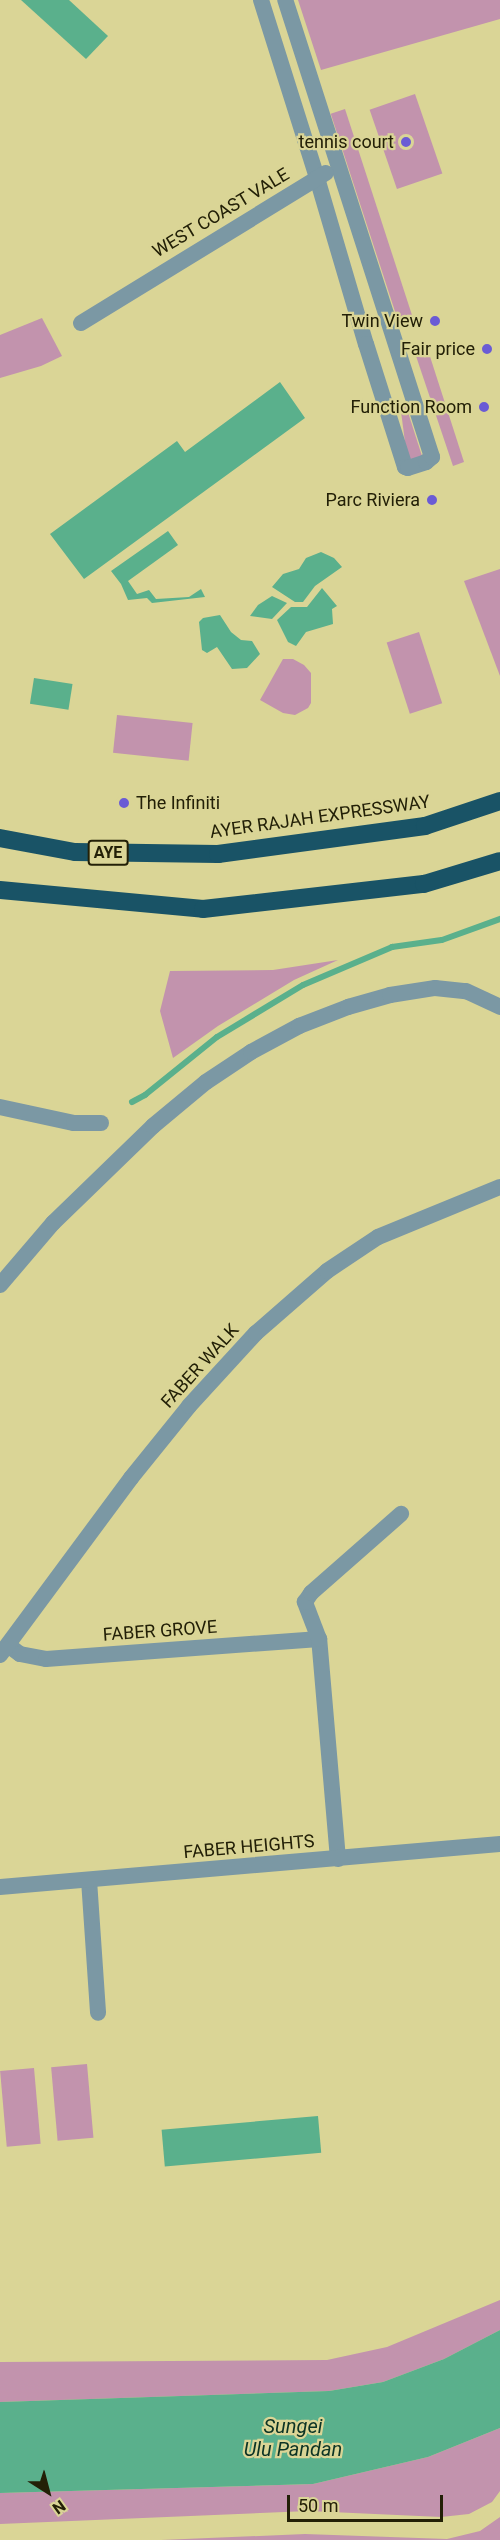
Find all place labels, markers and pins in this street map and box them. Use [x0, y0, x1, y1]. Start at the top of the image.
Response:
place label: tennis court [299, 131, 394, 153]
marker: tennis court [399, 135, 413, 149]
place label: Twin View [342, 310, 423, 332]
marker: Twin View [428, 314, 442, 328]
place label: Fair price [401, 338, 475, 360]
marker: Fair price [480, 342, 494, 356]
place label: Function Room [351, 396, 472, 418]
marker: Function Room [477, 400, 491, 414]
place label: Parc Riviera [325, 489, 420, 511]
marker: Parc Riviera [425, 493, 439, 507]
place label: The Infiniti [136, 792, 220, 814]
marker: The Infiniti [117, 796, 131, 810]

